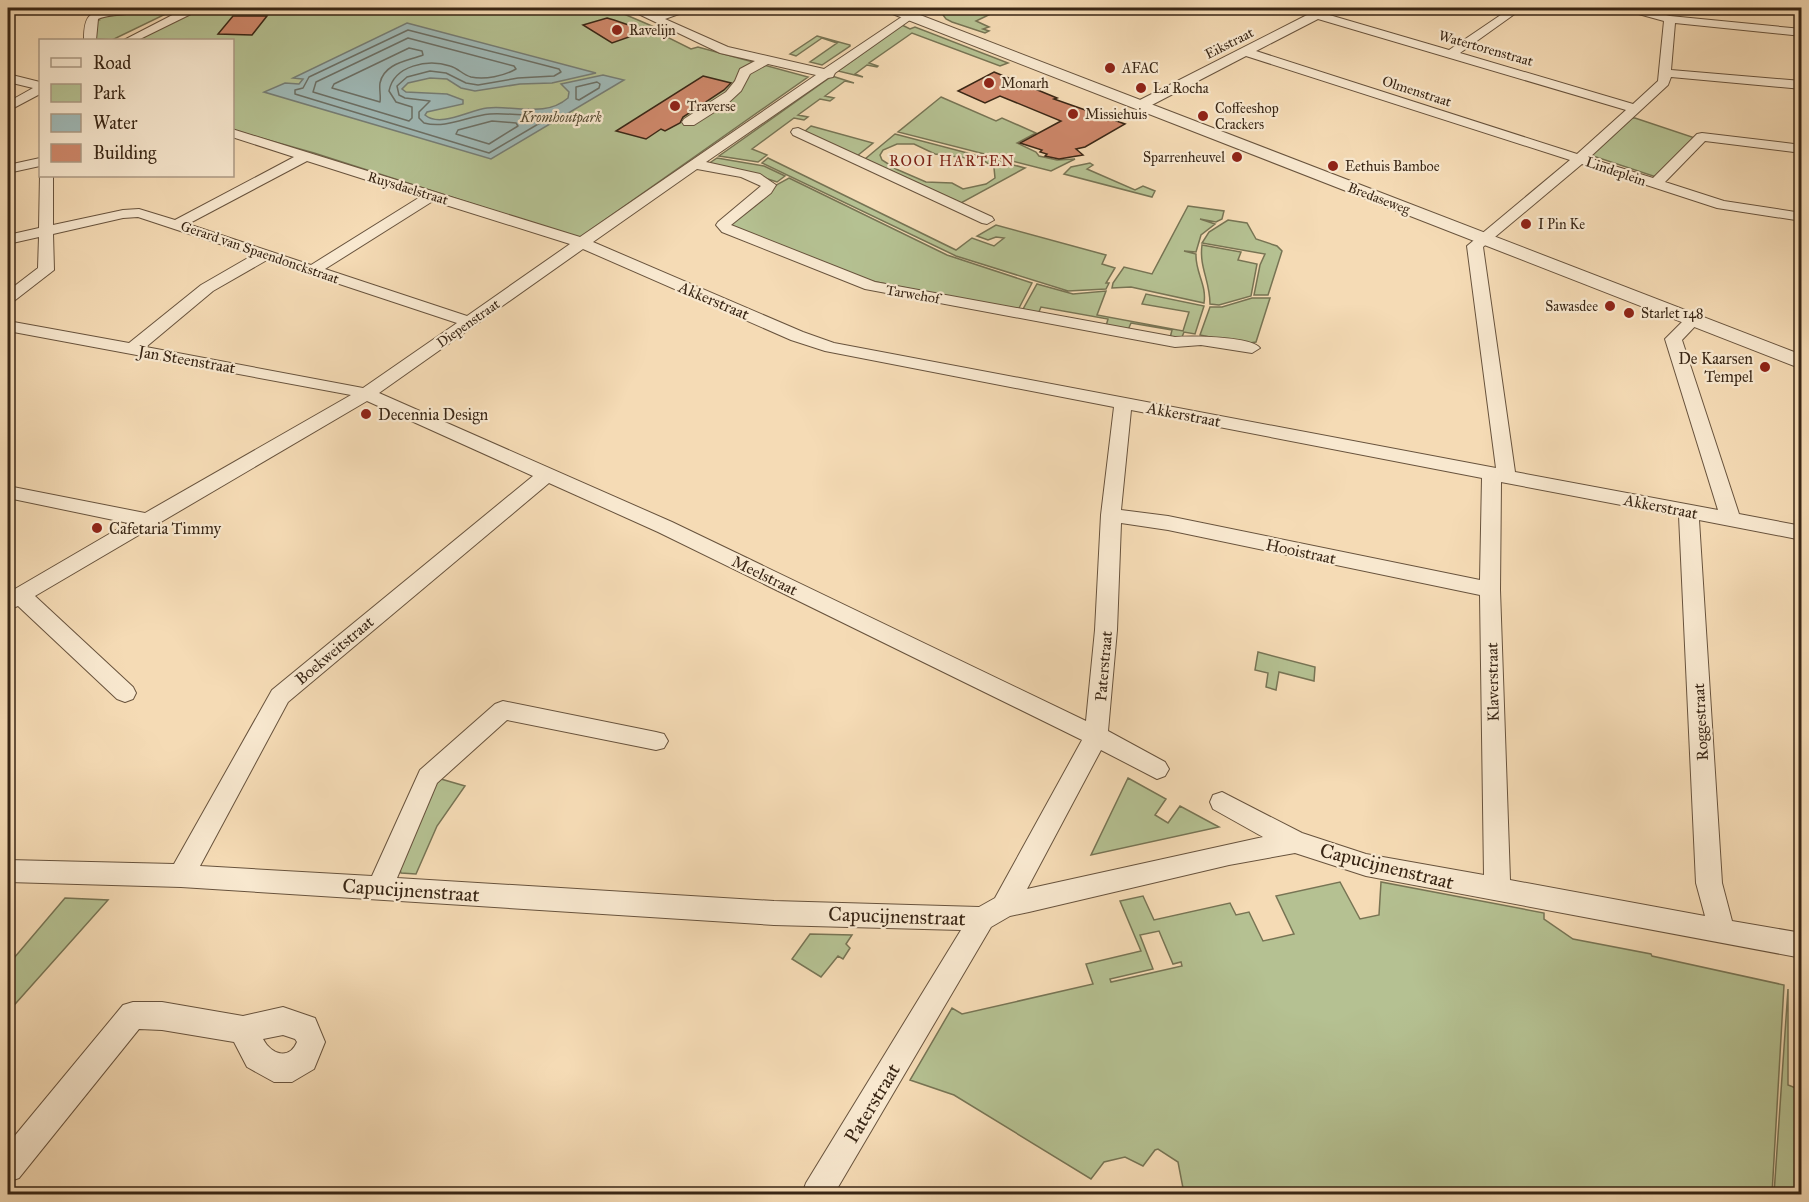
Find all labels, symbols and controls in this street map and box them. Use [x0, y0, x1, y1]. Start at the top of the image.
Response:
place label: Ravelijn [629, 22, 676, 39]
marker: Ravelijn [610, 23, 624, 37]
street label: Eikstraat [1202, 24, 1256, 63]
street label: Watertorenstraat [1437, 27, 1535, 70]
legend [39, 39, 234, 177]
text: Road [93, 52, 131, 74]
place label: AFAC [1121, 60, 1159, 77]
marker: AFAC [1103, 61, 1117, 75]
street label: Olmenstraat [1380, 72, 1454, 111]
place label: Monarh [1001, 75, 1049, 92]
marker: Monarh [982, 76, 996, 90]
place label: La Rocha [1153, 80, 1209, 97]
marker: La Rocha [1134, 81, 1148, 95]
text: Park [93, 82, 126, 104]
place label: Traverse [687, 98, 736, 115]
marker: Traverse [668, 99, 682, 113]
place label: Coffeeshop Crackers [1215, 100, 1279, 133]
place label: Missiehuis [1085, 106, 1147, 123]
marker: Missiehuis [1066, 107, 1080, 121]
park label: Kromhoutpark [519, 109, 602, 127]
marker: Coffeeshop Crackers [1196, 109, 1210, 123]
text: Water [93, 112, 138, 134]
text: Building [93, 142, 157, 165]
place label: Sparrenheuvel [1143, 149, 1225, 166]
marker: Sparrenheuvel [1230, 150, 1244, 164]
district label: ROOI HARTEN [889, 152, 1015, 170]
street label: Lindeplein [1584, 153, 1649, 190]
place label: Eethuis Bamboe [1345, 158, 1440, 175]
marker: Eethuis Bamboe [1326, 159, 1340, 173]
street label: Ruysdaelstraat [365, 168, 450, 209]
street label: Bredaseweg [1345, 179, 1413, 218]
place label: I Pin Ke [1538, 216, 1585, 233]
street label: Gerard van Spaendonckstraat [178, 217, 341, 288]
marker: I Pin Ke [1519, 217, 1533, 231]
street label: Akkerstraat [675, 277, 752, 324]
street label: Tarwehof [885, 281, 943, 308]
street label: Diepenstraat [433, 295, 503, 351]
place label: Sawasdee [1545, 298, 1598, 315]
marker: Sawasdee [1603, 299, 1617, 313]
place label: Starlet 148 [1641, 305, 1703, 322]
marker: Starlet 148 [1622, 306, 1636, 320]
street label: Jan Steenstraat [135, 341, 237, 378]
place label: De Kaarsen Tempel [1678, 349, 1754, 386]
marker: De Kaarsen Tempel [1758, 360, 1772, 374]
street label: Akkerstraat [1144, 398, 1223, 431]
place label: Decennia Design [378, 405, 489, 425]
marker: Decennia Design [359, 407, 373, 421]
street label: Akkerstraat [1621, 490, 1700, 523]
place label: Cafetaria Timmy [109, 519, 222, 538]
marker: Cafetaria Timmy [90, 521, 104, 535]
street label: Hooistraat [1264, 535, 1338, 568]
street label: Meelstraat [729, 551, 801, 600]
street label: Boekweitstraat [291, 612, 378, 689]
street label: Paterstraat [1091, 630, 1116, 702]
street label: Klaverstraat [1482, 642, 1503, 722]
street label: Roggestraat [1689, 682, 1713, 761]
street label: Capucijnenstraat [1317, 838, 1457, 894]
street label: Capucijnenstraat [342, 873, 480, 907]
street label: Capucijnenstraat [828, 902, 966, 930]
street label: Paterstraat [839, 1059, 905, 1147]

